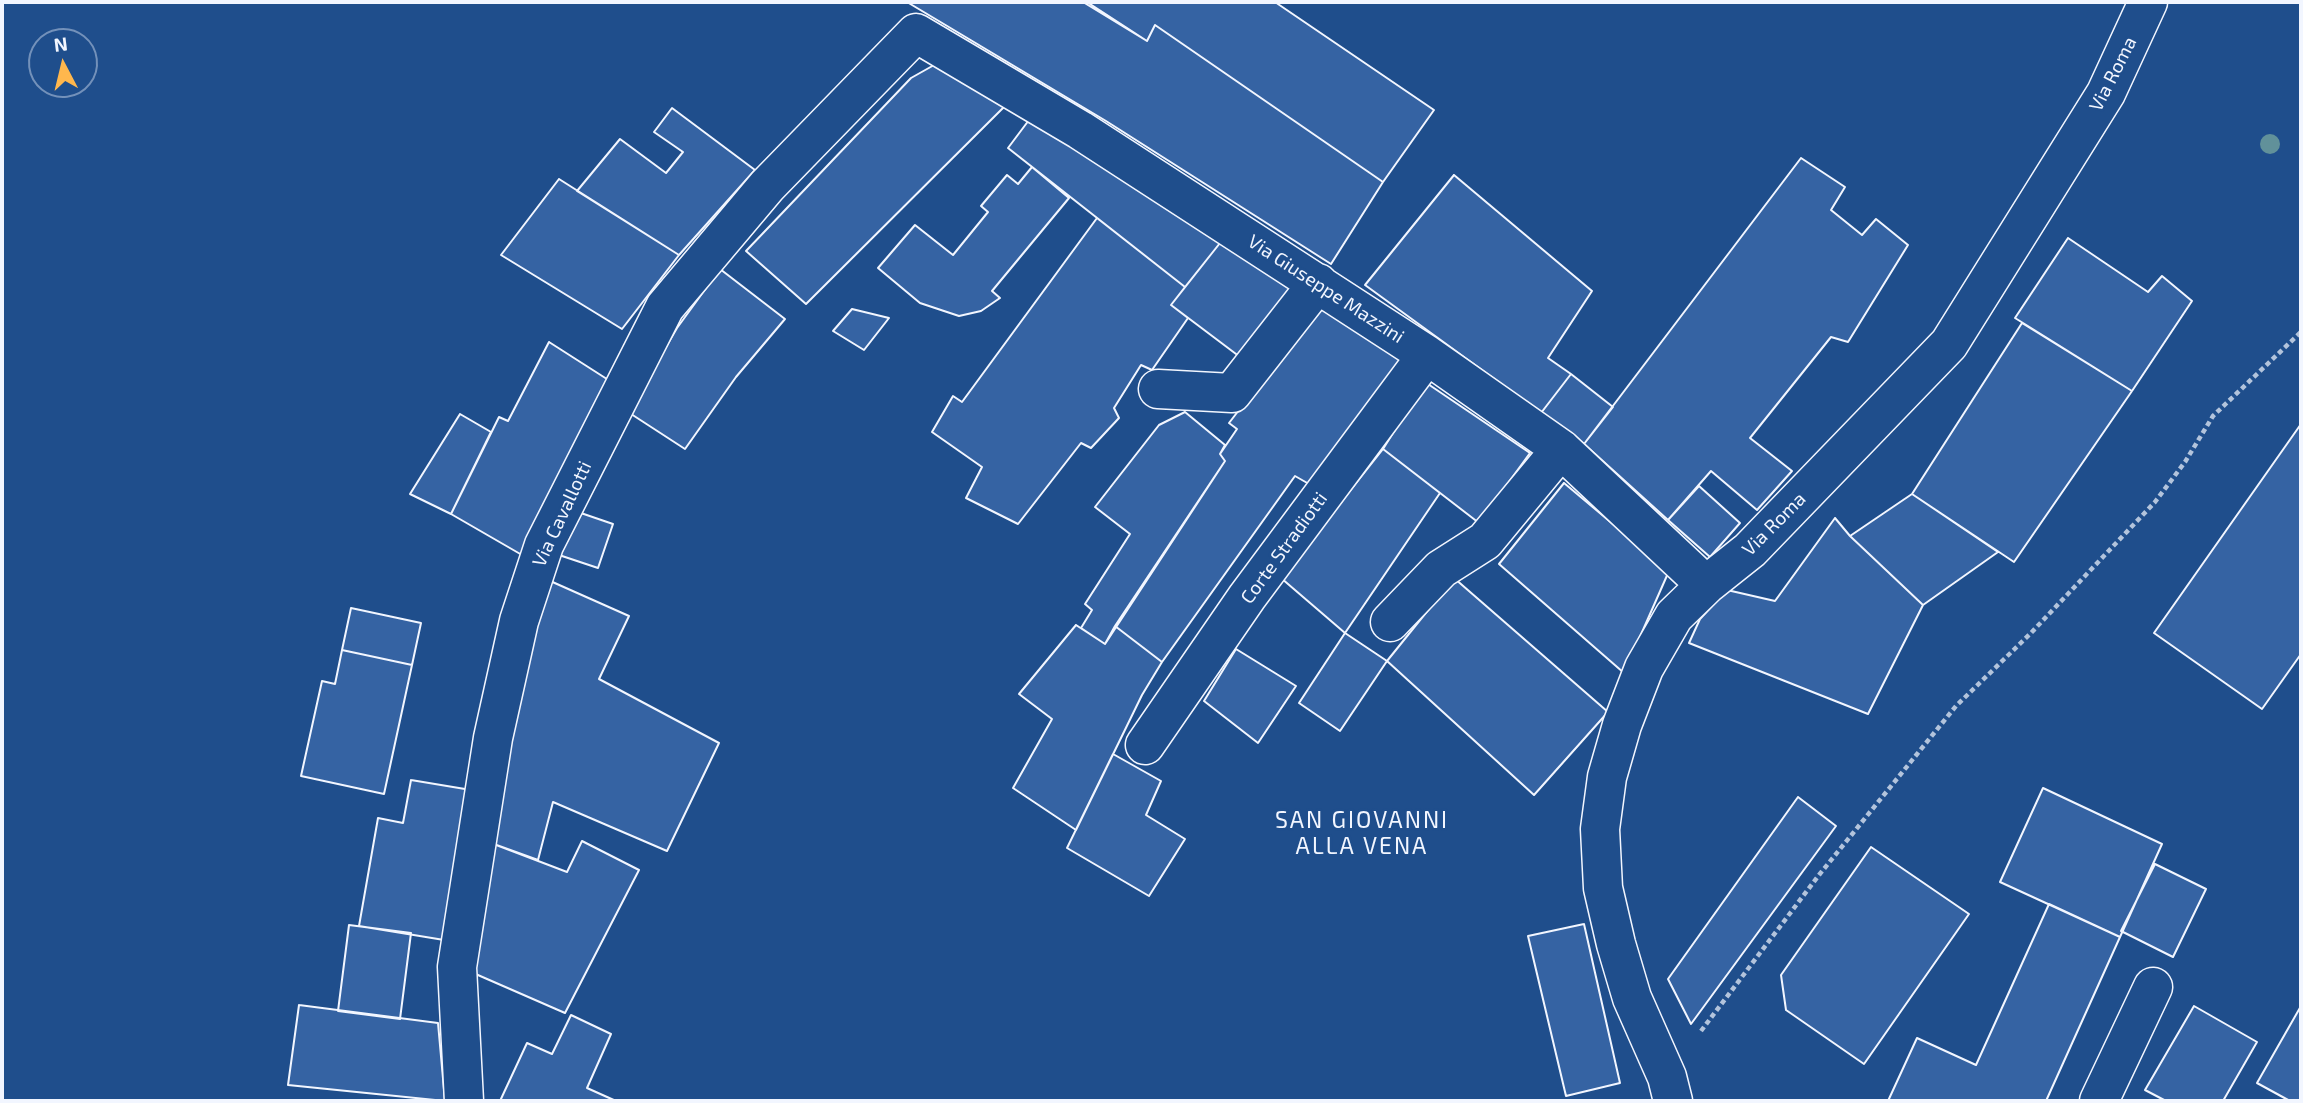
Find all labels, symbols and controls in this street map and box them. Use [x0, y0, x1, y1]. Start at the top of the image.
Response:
north arrow [28, 28, 98, 98]
text: N [52, 31, 69, 56]
street label: Via Roma [2085, 33, 2141, 115]
street label: Via Giuseppe Mazzini [1244, 230, 1408, 348]
street label: Via Cavallotti [528, 458, 596, 570]
street label: Via Roma [1737, 487, 1811, 561]
street label: Corte Stradiotti [1236, 488, 1332, 608]
district label: SAN GIOVANNI ALLA VENA [1276, 806, 1448, 860]

